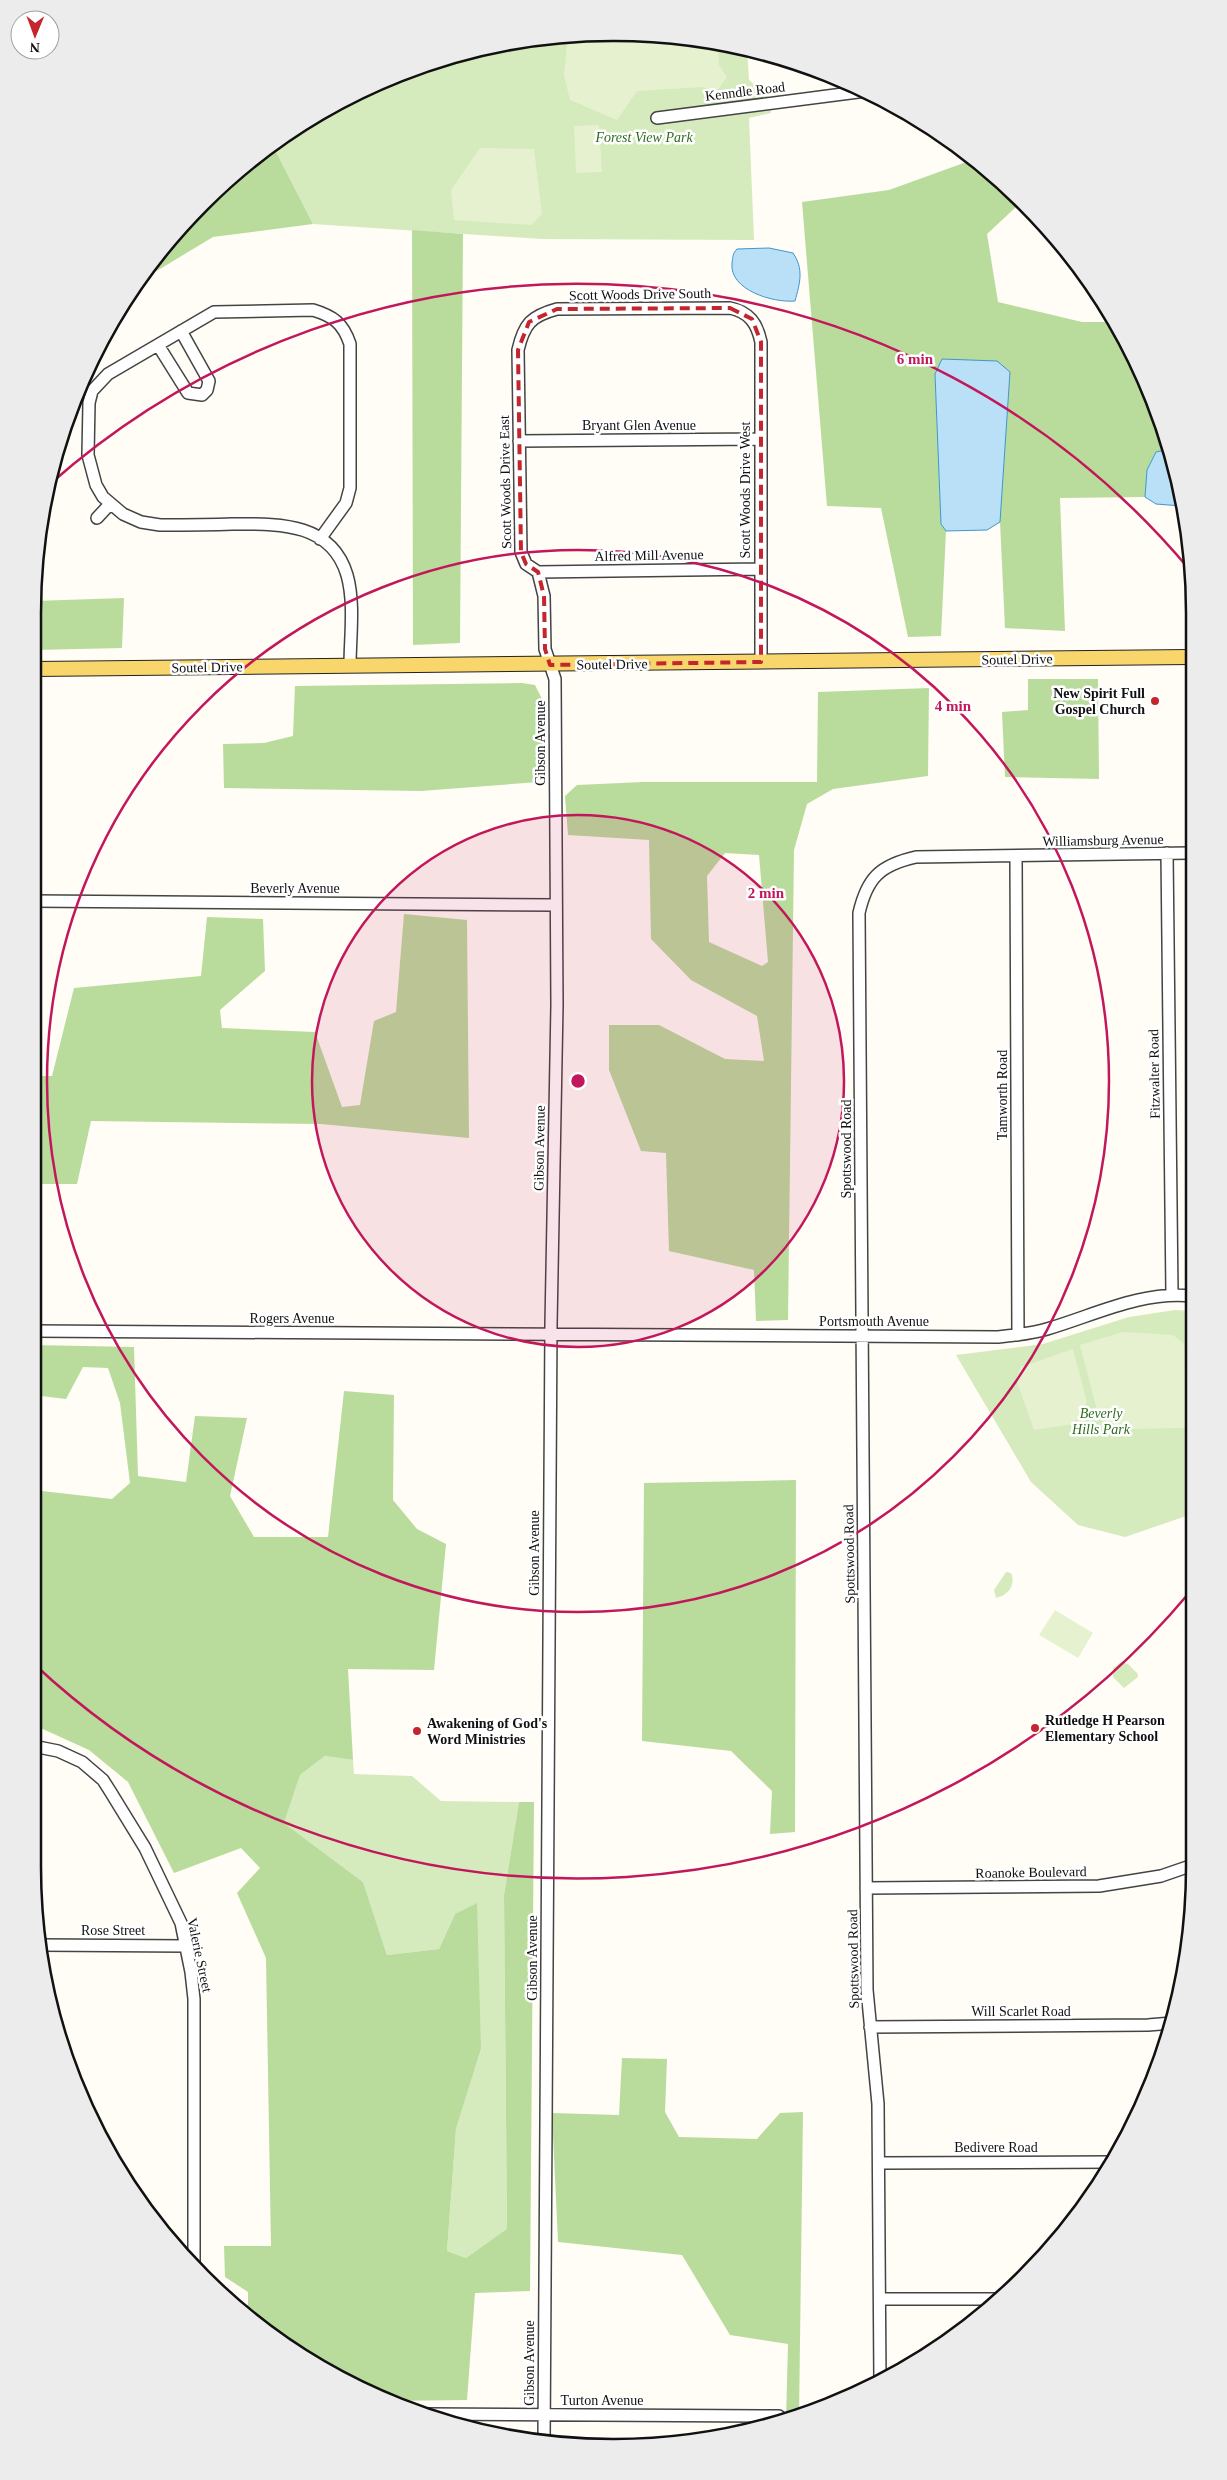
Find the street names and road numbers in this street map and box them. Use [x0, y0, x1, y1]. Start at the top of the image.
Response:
street label: Kenndle Road [704, 79, 786, 104]
street label: Scott Woods Drive South [569, 286, 711, 303]
street label: Scott Woods Drive East [497, 415, 514, 549]
street label: Bryant Glen Avenue [582, 418, 696, 433]
street label: Scott Woods Drive West [738, 421, 753, 558]
street label: Alfred Mill Avenue [594, 547, 704, 564]
street label: Soutel Drive [981, 651, 1053, 668]
street label: Soutel Drive [576, 656, 648, 673]
street label: Soutel Drive [171, 659, 243, 676]
street label: Gibson Avenue [533, 700, 548, 786]
street label: Williamsburg Avenue [1042, 832, 1164, 849]
street label: Beverly Avenue [250, 881, 340, 896]
street label: Fitzwalter Road [1146, 1029, 1163, 1119]
street label: Tamworth Road [995, 1050, 1010, 1140]
street label: Spottswood Road [839, 1099, 854, 1199]
street label: Gibson Avenue [531, 1105, 548, 1191]
street label: Rogers Avenue [250, 1311, 334, 1326]
street label: Portsmouth Avenue [819, 1314, 929, 1329]
street label: Spottswood Road [841, 1504, 858, 1604]
street label: Gibson Avenue [527, 1510, 542, 1596]
street label: Roanoke Boulevard [975, 1864, 1087, 1881]
street label: Spottswood Road [845, 1909, 862, 2009]
street label: Gibson Avenue [525, 1915, 540, 2001]
street label: Valerie Street [184, 1916, 215, 1994]
street label: Rose Street [81, 1923, 145, 1938]
street label: Will Scarlet Road [971, 2004, 1071, 2019]
street label: Bedivere Road [954, 2140, 1038, 2155]
street label: Gibson Avenue [522, 2320, 537, 2406]
street label: Turton Avenue [561, 2393, 643, 2408]

